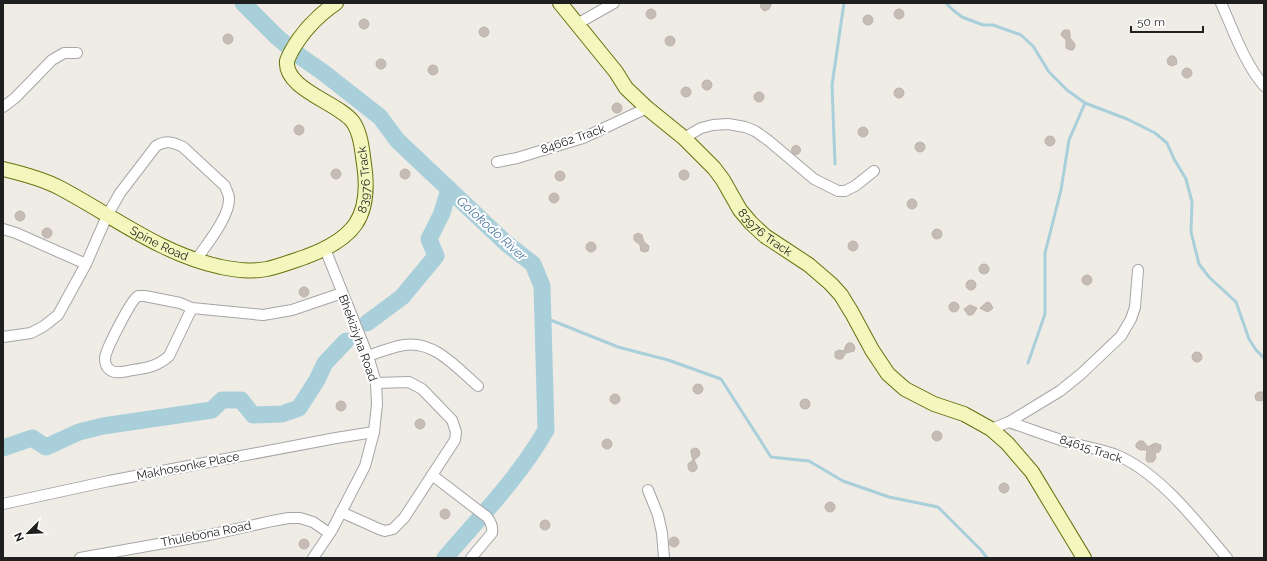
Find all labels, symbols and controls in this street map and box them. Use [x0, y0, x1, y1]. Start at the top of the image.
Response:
scale bar [1131, 8, 1203, 34]
text: 50 m [1137, 15, 1165, 29]
street label: 84662 Track [539, 121, 608, 157]
street label: 83976 Track [355, 145, 373, 215]
water label: Golokodo River [454, 193, 530, 264]
street label: 83976 Track [735, 206, 795, 259]
street label: Spine Road [128, 223, 190, 264]
street label: Bhekiziyha Road [336, 293, 380, 383]
street label: 84615 Track [1058, 432, 1125, 466]
street label: Makhosonke Place [135, 449, 241, 483]
north arrow [8, 513, 48, 553]
street label: Thulebona Road [160, 518, 252, 550]
text: N [12, 530, 27, 543]

